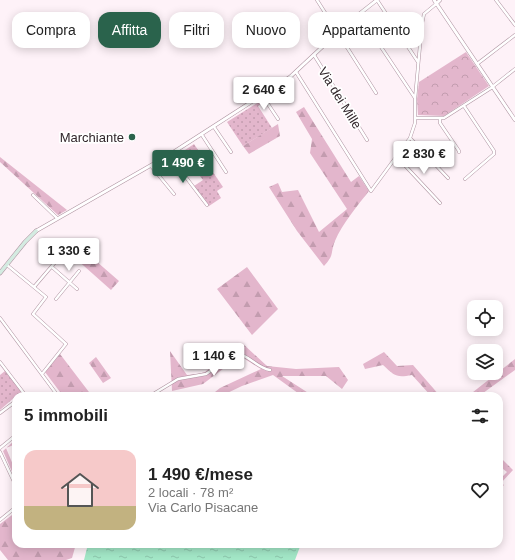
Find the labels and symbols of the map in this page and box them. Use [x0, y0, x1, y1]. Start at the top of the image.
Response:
street label: Via dei Mille [315, 64, 365, 132]
pin: 2 640 € [227, 77, 301, 111]
place label: Marchiante [60, 130, 124, 145]
marker: Marchiante [127, 132, 137, 142]
pin: 2 830 € [387, 141, 461, 175]
pin: 1 490 € [146, 150, 220, 184]
pin: 1 330 € [32, 238, 106, 272]
pin: 1 140 € [177, 343, 251, 377]

